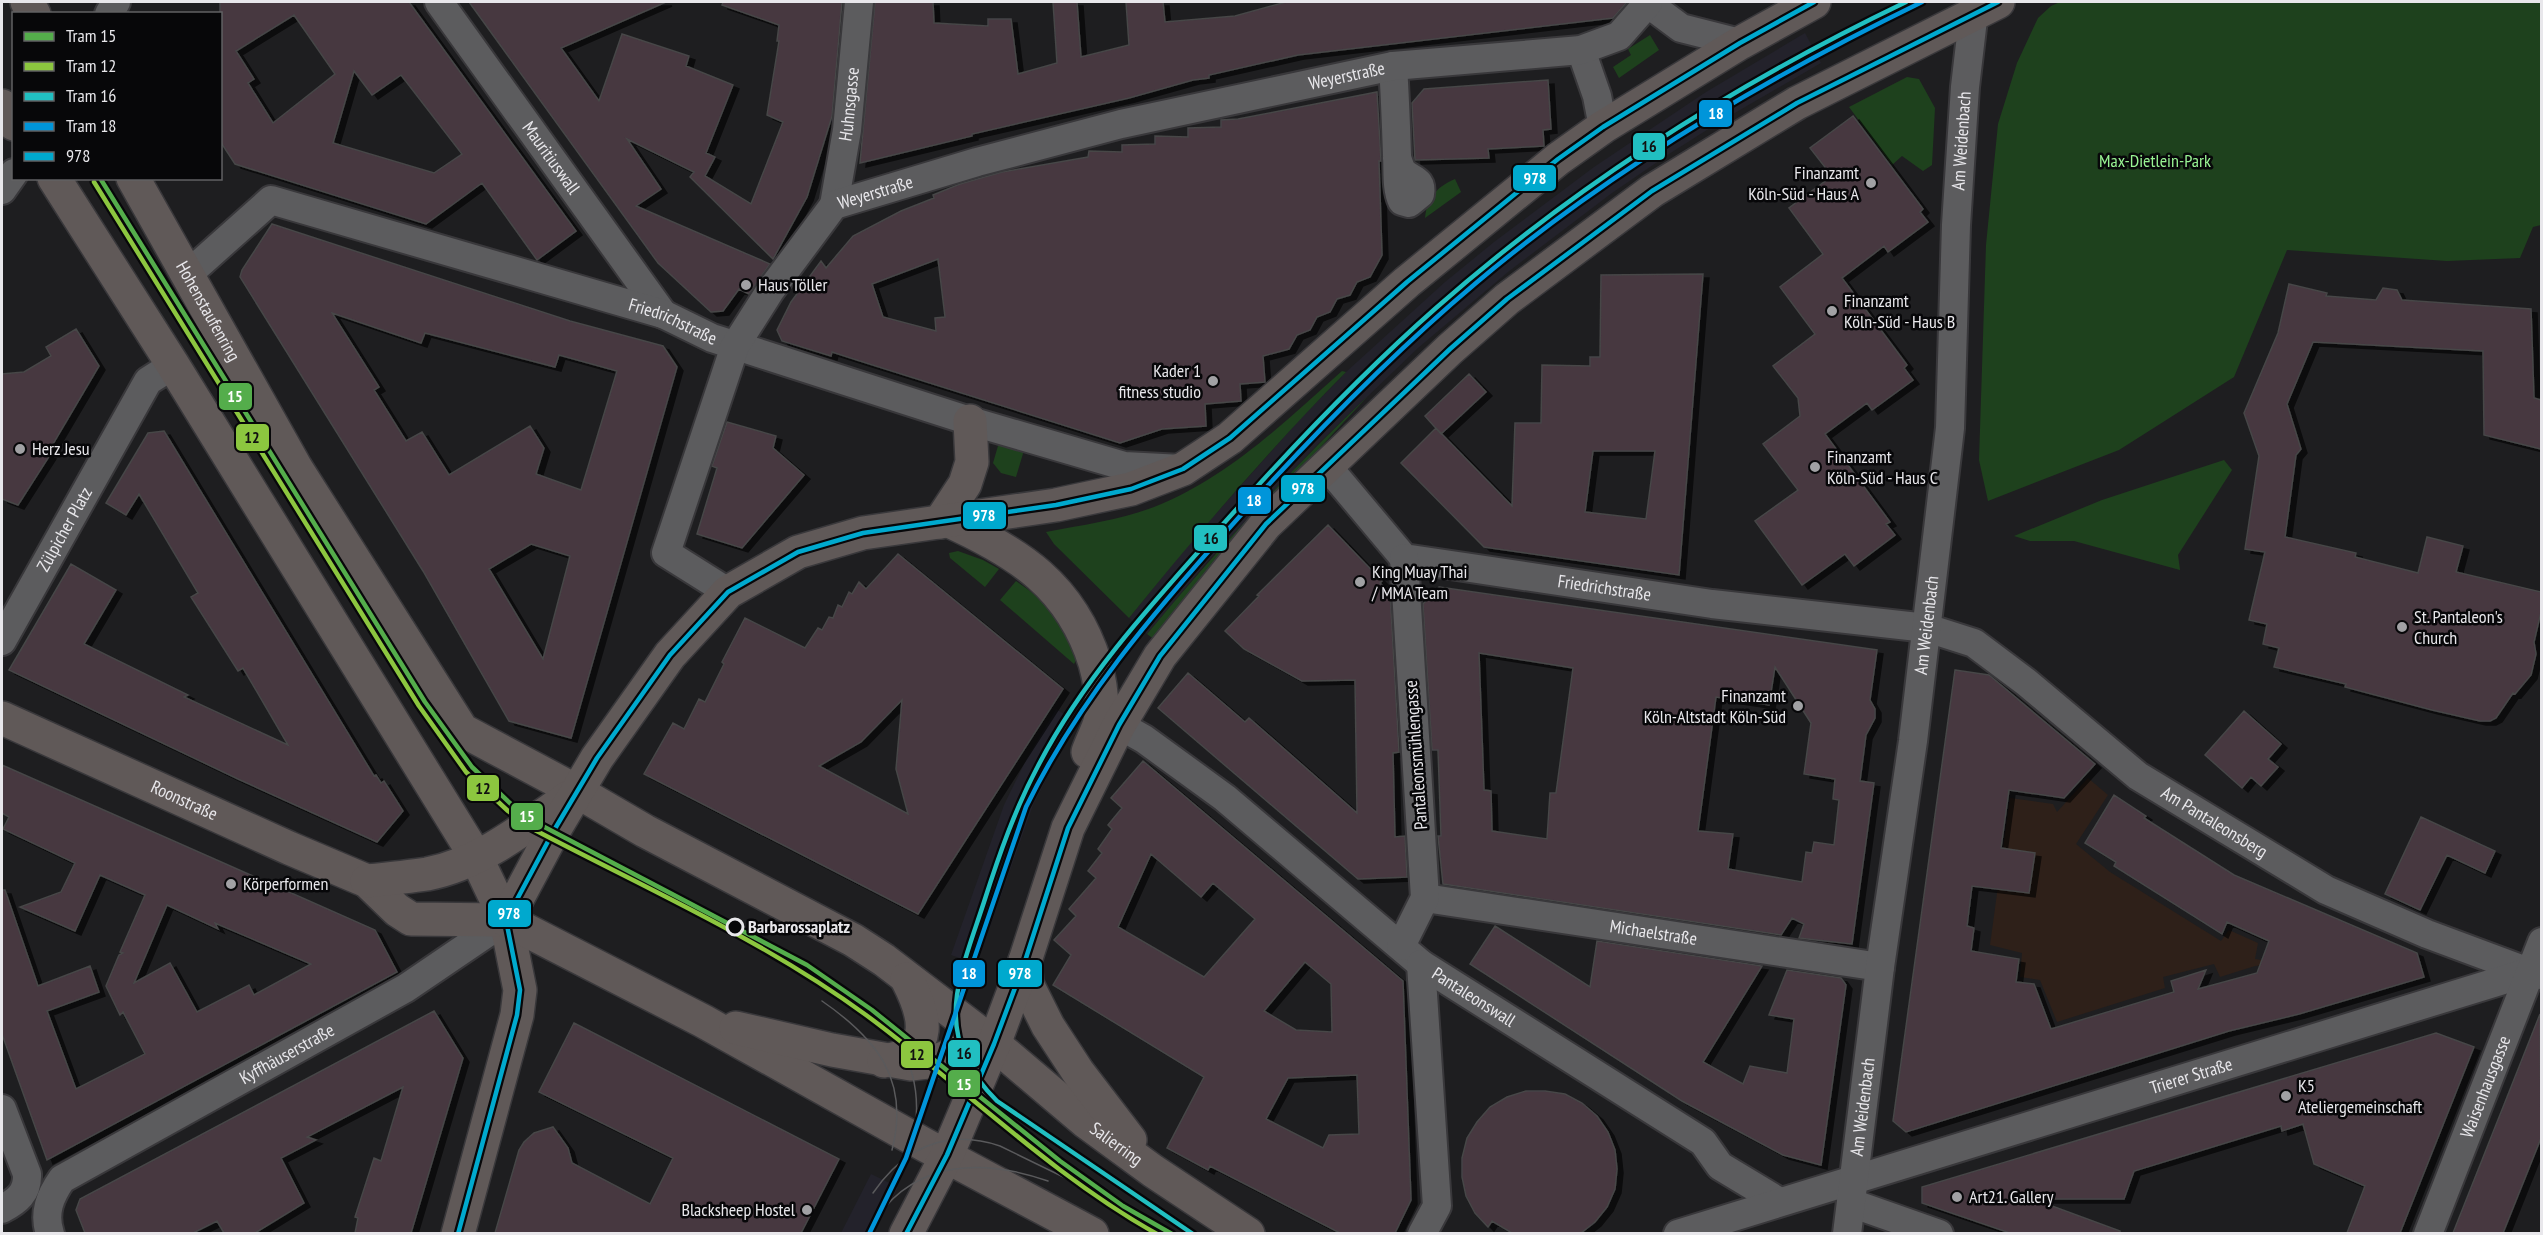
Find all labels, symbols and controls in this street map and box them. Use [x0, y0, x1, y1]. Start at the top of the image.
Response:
legend [12, 12, 222, 180]
text: Tram 15 [66, 24, 116, 47]
text: Tram 12 [66, 54, 116, 77]
street label: Weyerstraße [1307, 56, 1387, 95]
street label: Huhnsgasse [833, 66, 864, 143]
text: Tram 16 [66, 84, 116, 107]
street label: Am Weidenbach [1946, 91, 1976, 191]
line badge: 18 [1698, 99, 1733, 128]
text: 18 [1708, 103, 1724, 123]
text: Tram 18 [66, 114, 116, 137]
street label: Mauritiuswall [517, 117, 586, 199]
line badge: 16 [1632, 132, 1666, 161]
text: 16 [1641, 136, 1657, 156]
text: 978 [66, 144, 90, 167]
park label: Max-Dietlein-Park [2099, 149, 2211, 172]
place label: Finanzamt Köln-Süd - Haus A [1748, 161, 1859, 205]
line badge: 978 [1512, 164, 1557, 192]
text: 978 [1524, 168, 1546, 188]
street label: Weyerstraße [835, 170, 915, 214]
marker: Finanzamt Köln-Süd - Haus A [1864, 176, 1878, 190]
street label: Hohenstaufenring [171, 257, 246, 365]
place label: Haus Töller [758, 273, 827, 296]
marker: Haus Töller [739, 278, 753, 292]
place label: Finanzamt Köln-Süd - Haus B [1844, 289, 1955, 333]
street label: Friedrichstraße [626, 293, 720, 350]
marker: Finanzamt Köln-Süd - Haus B [1825, 304, 1839, 318]
place label: Kader 1 fitness studio [1119, 359, 1201, 403]
marker: Kader 1 fitness studio [1206, 374, 1220, 388]
line badge: 15 [218, 382, 253, 411]
text: 15 [227, 386, 243, 406]
line badge: 12 [235, 423, 270, 452]
text: 12 [244, 427, 260, 447]
place label: Herz Jesu [32, 437, 90, 460]
marker: Herz Jesu [13, 442, 27, 456]
place label: Finanzamt Köln-Süd - Haus C [1827, 445, 1938, 489]
marker: Finanzamt Köln-Süd - Haus C [1808, 460, 1822, 474]
line badge: 978 [1280, 474, 1326, 503]
text: 978 [1292, 478, 1314, 498]
street label: Zülpicher Platz [31, 483, 97, 575]
line badge: 18 [1237, 486, 1272, 515]
text: 18 [1246, 490, 1262, 510]
line badge: 978 [962, 501, 1007, 530]
text: 978 [973, 505, 995, 525]
line badge: 16 [1193, 524, 1228, 552]
text: 16 [1203, 528, 1219, 548]
place label: King Muay Thai / MMA Team [1371, 560, 1467, 604]
street label: Friedrichstraße [1556, 569, 1653, 606]
marker: King Muay Thai / MMA Team [1353, 575, 1367, 589]
street label: Am Weidenbach [1909, 575, 1943, 676]
place label: St. Pantaleon's Church [2414, 605, 2503, 649]
marker: St. Pantaleon's Church [2395, 620, 2409, 634]
street label: Pantaleonsmühlengasse [1399, 680, 1432, 830]
place label: Finanzamt Köln-Altstadt Köln-Süd [1644, 684, 1786, 728]
marker: Finanzamt Köln-Altstadt Köln-Süd [1791, 699, 1805, 713]
line badge: 12 [466, 774, 500, 802]
street label: Roonstraße [147, 775, 221, 825]
text: 12 [475, 778, 491, 798]
street label: Am Pantaleonsberg [2157, 781, 2272, 863]
line badge: 15 [510, 802, 544, 831]
text: 15 [519, 806, 535, 826]
place label: Körperformen [243, 872, 328, 895]
marker: Körperformen [224, 877, 238, 891]
line badge: 978 [487, 899, 532, 928]
text: 978 [498, 903, 520, 923]
street label: Michaelstraße [1608, 914, 1699, 950]
place label: Barbarossaplatz [748, 915, 850, 938]
marker: Barbarossaplatz [726, 918, 744, 936]
line badge: 18 [952, 959, 986, 988]
line badge: 978 [997, 959, 1043, 988]
street label: Pantaleonswall [1428, 962, 1521, 1032]
text: 18 [961, 963, 977, 983]
text: 978 [1009, 963, 1031, 983]
street label: Kyffhäuserstraße [235, 1018, 338, 1089]
street label: Waisenhausgasse [2455, 1032, 2515, 1141]
line badge: 16 [947, 1039, 981, 1068]
line badge: 12 [900, 1040, 934, 1069]
text: 16 [956, 1043, 972, 1063]
text: 12 [909, 1044, 925, 1064]
street label: Trierer Straße [2147, 1052, 2235, 1099]
street label: Am Weidenbach [1845, 1056, 1880, 1157]
line badge: 15 [947, 1069, 981, 1098]
text: 15 [956, 1074, 972, 1094]
place label: K5 Ateliergemeinschaft [2298, 1074, 2422, 1118]
marker: K5 Ateliergemeinschaft [2279, 1089, 2293, 1103]
street label: Salierring [1085, 1117, 1147, 1171]
place label: Art21. Gallery [1969, 1185, 2054, 1208]
marker: Art21. Gallery [1950, 1190, 1964, 1204]
place label: Blacksheep Hostel [681, 1198, 796, 1221]
marker: Blacksheep Hostel [800, 1203, 814, 1217]

